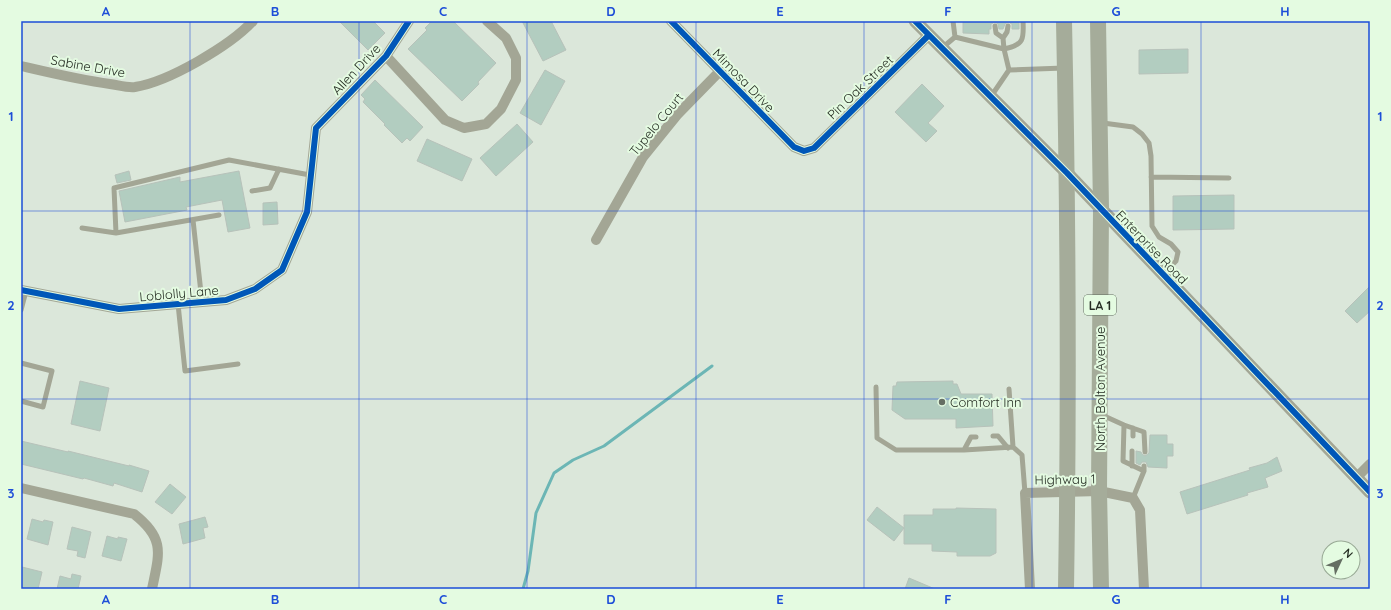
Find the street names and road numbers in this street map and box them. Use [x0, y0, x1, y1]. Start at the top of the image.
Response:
street label: Allen Drive [328, 40, 384, 98]
street label: Mimosa Drive [710, 45, 778, 115]
street label: Sabine Drive [49, 52, 127, 80]
street label: Pin Oak Street [824, 52, 896, 122]
street label: Tupelo Court [626, 89, 686, 159]
street label: Enterprise Road [1113, 207, 1191, 287]
street label: Loblolly Lane [139, 282, 219, 304]
road number: LA 1 [1084, 295, 1116, 315]
street label: North Bolton Avenue [1092, 327, 1108, 451]
street label: Highway 1 [1034, 470, 1096, 488]

